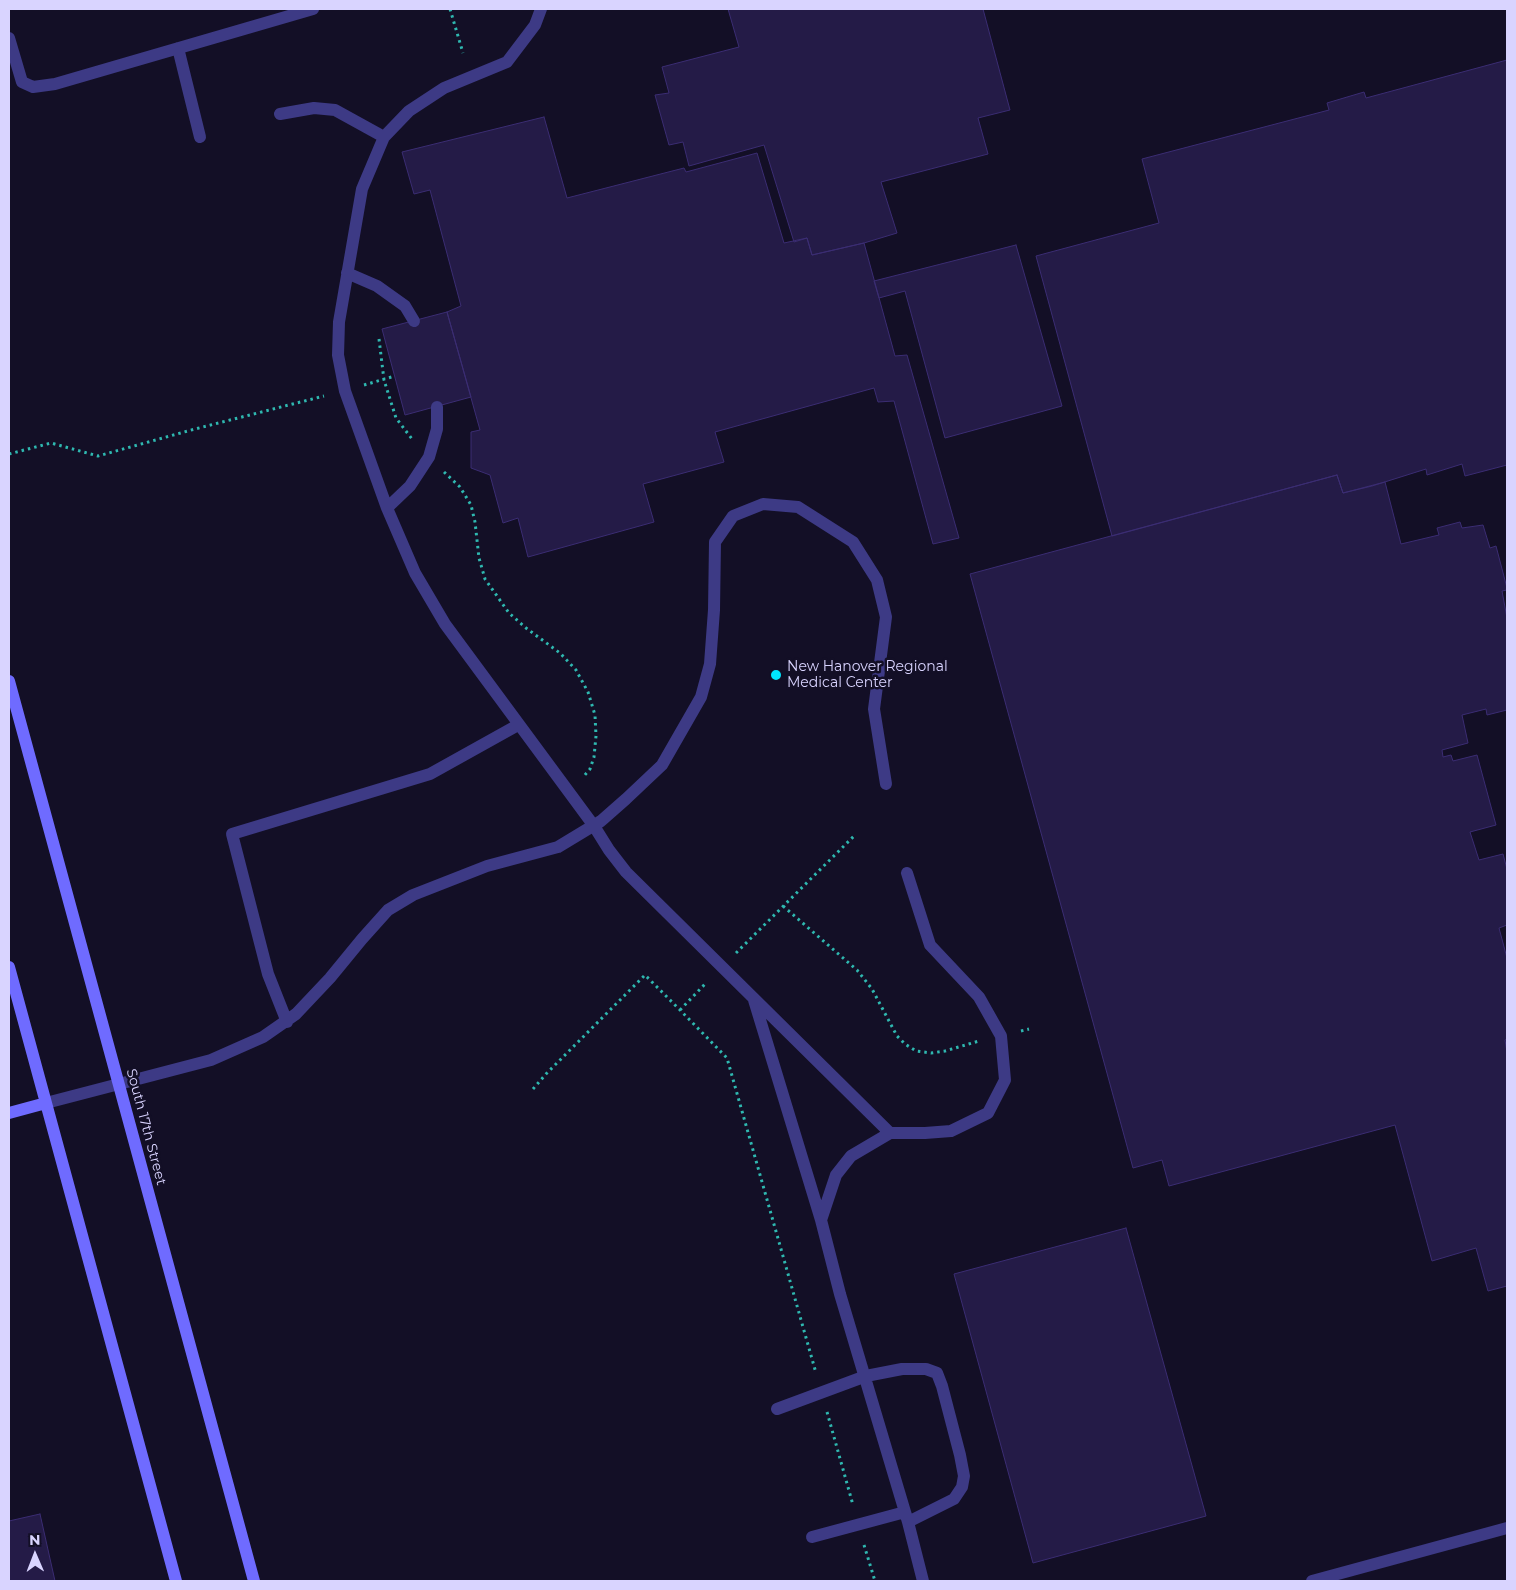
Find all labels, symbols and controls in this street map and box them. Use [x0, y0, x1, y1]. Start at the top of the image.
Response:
place label: New Hanover Regional Medical Center [787, 659, 948, 692]
marker: New Hanover Regional Medical Center [769, 668, 783, 682]
street label: South 17th Street [122, 1067, 170, 1187]
north arrow [10, 1530, 60, 1580]
text: N [29, 1531, 41, 1549]

